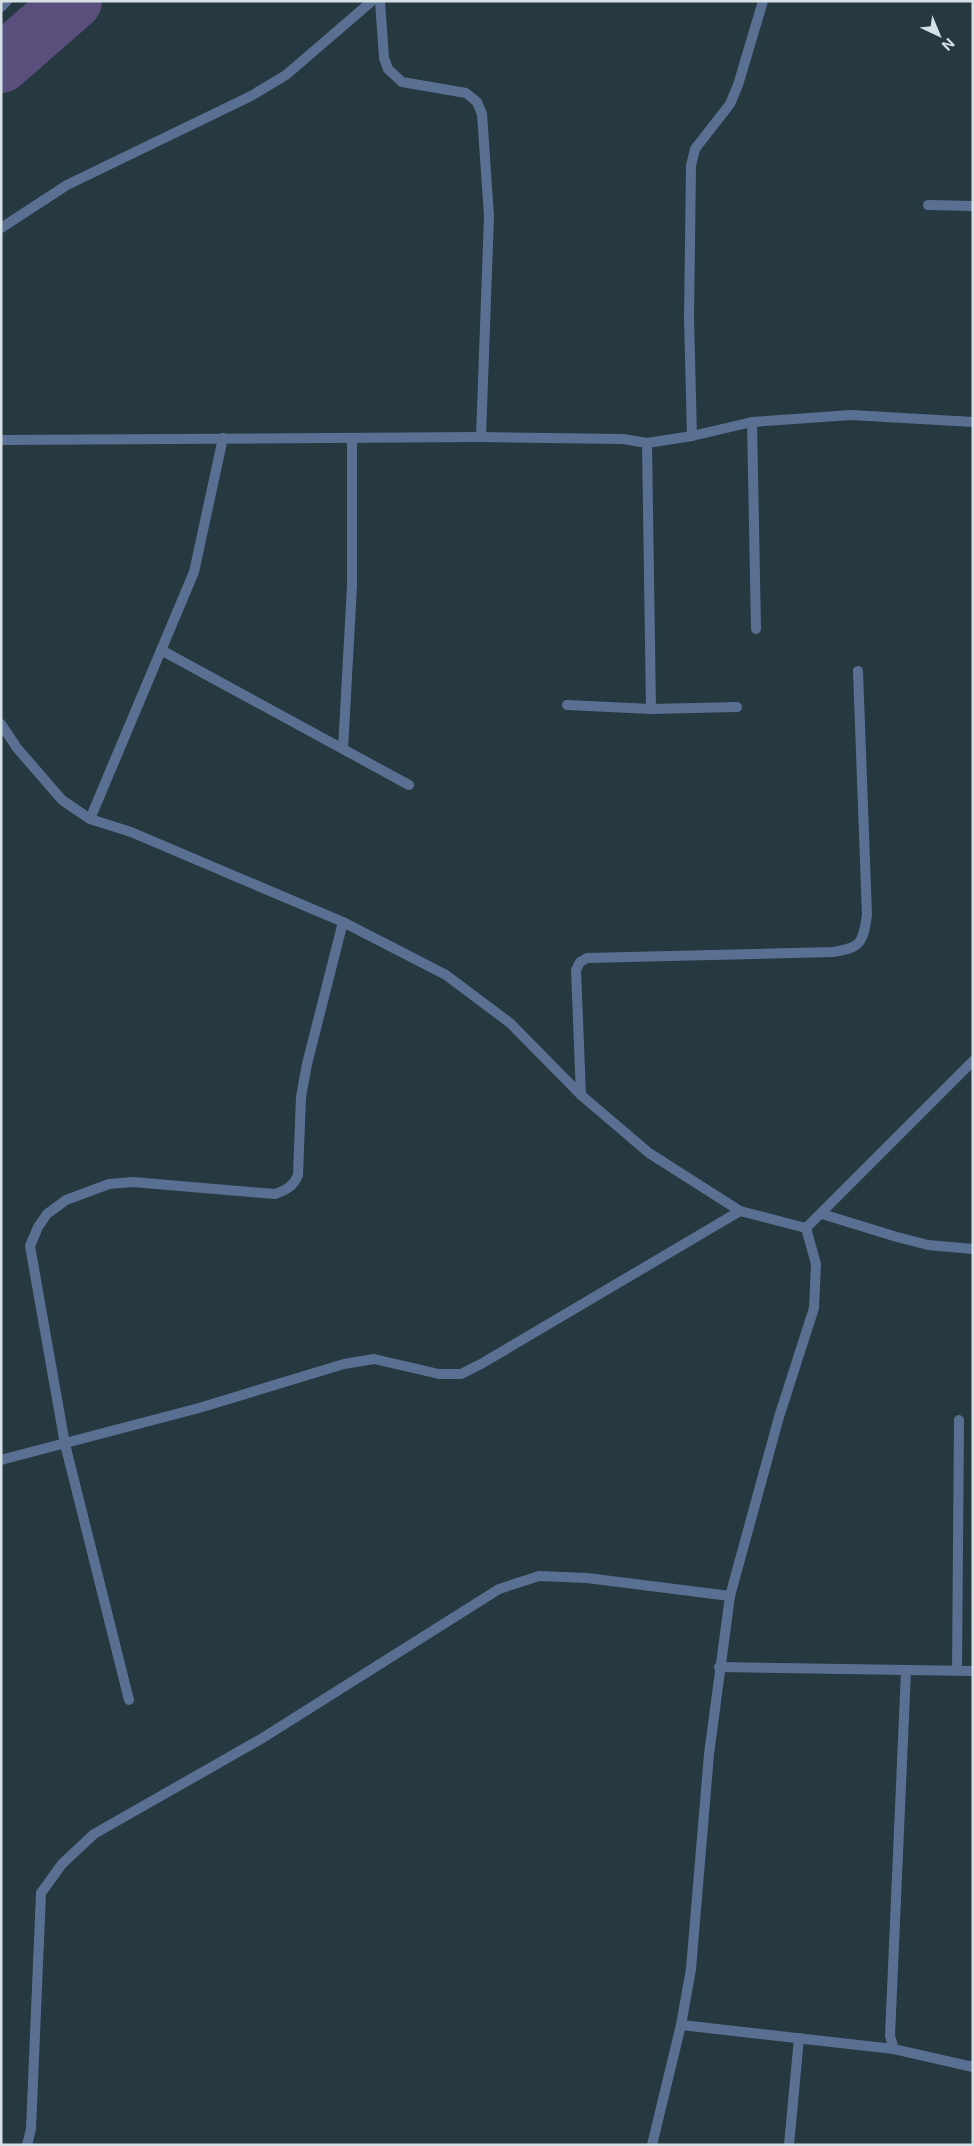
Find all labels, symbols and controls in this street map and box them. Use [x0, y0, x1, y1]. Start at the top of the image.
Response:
north arrow [914, 10, 964, 60]
text: N [939, 35, 958, 55]

